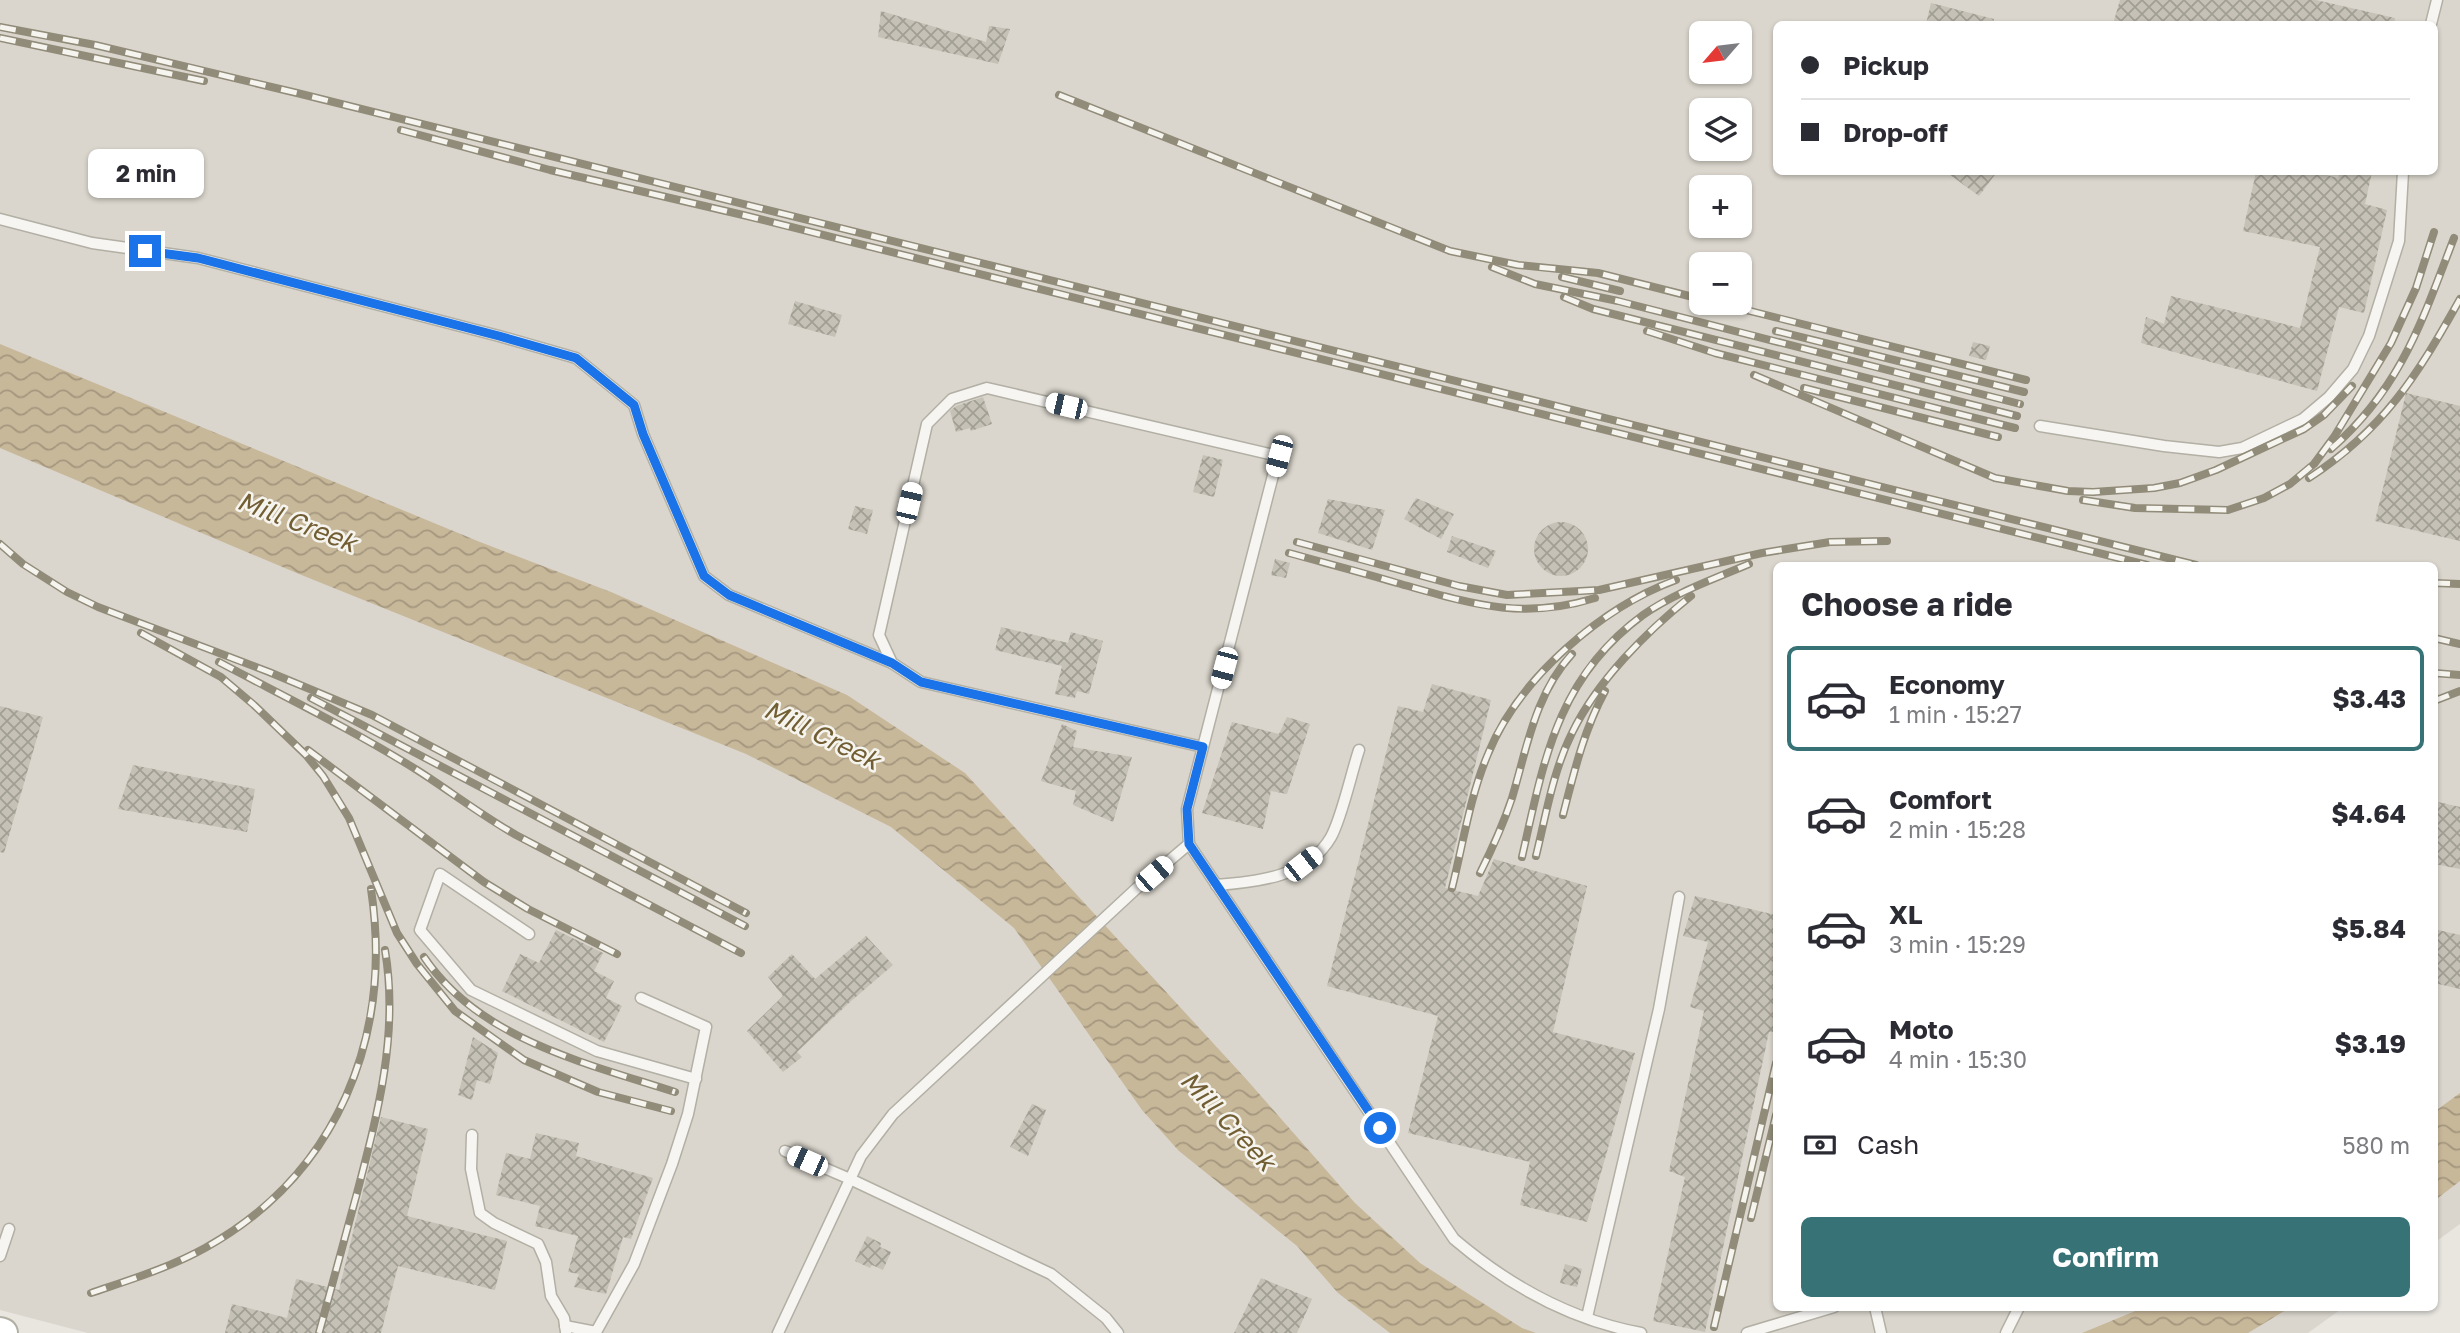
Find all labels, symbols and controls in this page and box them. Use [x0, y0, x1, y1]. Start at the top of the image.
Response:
north arrow [1689, 21, 1752, 84]
map controls [1689, 21, 1752, 315]
text: Pickup [1843, 50, 1929, 81]
button: layers [1689, 98, 1752, 161]
text: Drop-off [1843, 117, 1948, 148]
callout: 2 min [87, 149, 203, 198]
text: 2 min [116, 159, 176, 187]
button: + [1689, 175, 1752, 238]
route end [129, 235, 161, 267]
button: − [1689, 252, 1752, 315]
car [1044, 391, 1089, 421]
car [1264, 433, 1295, 479]
car [895, 480, 924, 526]
water label: Mill Creek [233, 485, 363, 559]
text: Choose a ride [1801, 585, 2013, 623]
car [1209, 645, 1240, 691]
icon: car [1805, 667, 1868, 730]
text: Economy [1889, 669, 2005, 700]
text: $3.43 [2332, 683, 2406, 714]
water label: Mill Creek [759, 693, 887, 777]
text: 1 min · 15:27 [1889, 700, 2022, 728]
icon: car [1805, 782, 1868, 845]
text: Comfort [1889, 784, 1992, 815]
text: $4.64 [2331, 798, 2406, 829]
text: 2 min · 15:28 [1889, 815, 2026, 843]
car [1280, 843, 1327, 885]
car [1132, 852, 1177, 896]
icon: car [1805, 897, 1868, 960]
text: XL [1889, 899, 1923, 930]
text: $5.84 [2332, 913, 2406, 944]
text: 3 min · 15:29 [1889, 930, 2026, 958]
icon: car [1805, 1012, 1868, 1075]
text: Moto [1889, 1014, 1954, 1045]
text: $3.19 [2334, 1028, 2406, 1059]
text: 4 min · 15:30 [1889, 1045, 2027, 1073]
water label: Mill Creek [1174, 1064, 1284, 1179]
route start [1364, 1112, 1396, 1144]
icon: cash [1801, 1126, 1839, 1164]
text: Cash [1857, 1129, 1919, 1160]
text: 580 m [2342, 1131, 2410, 1159]
car [784, 1143, 831, 1179]
button: Confirm [1801, 1217, 2410, 1297]

